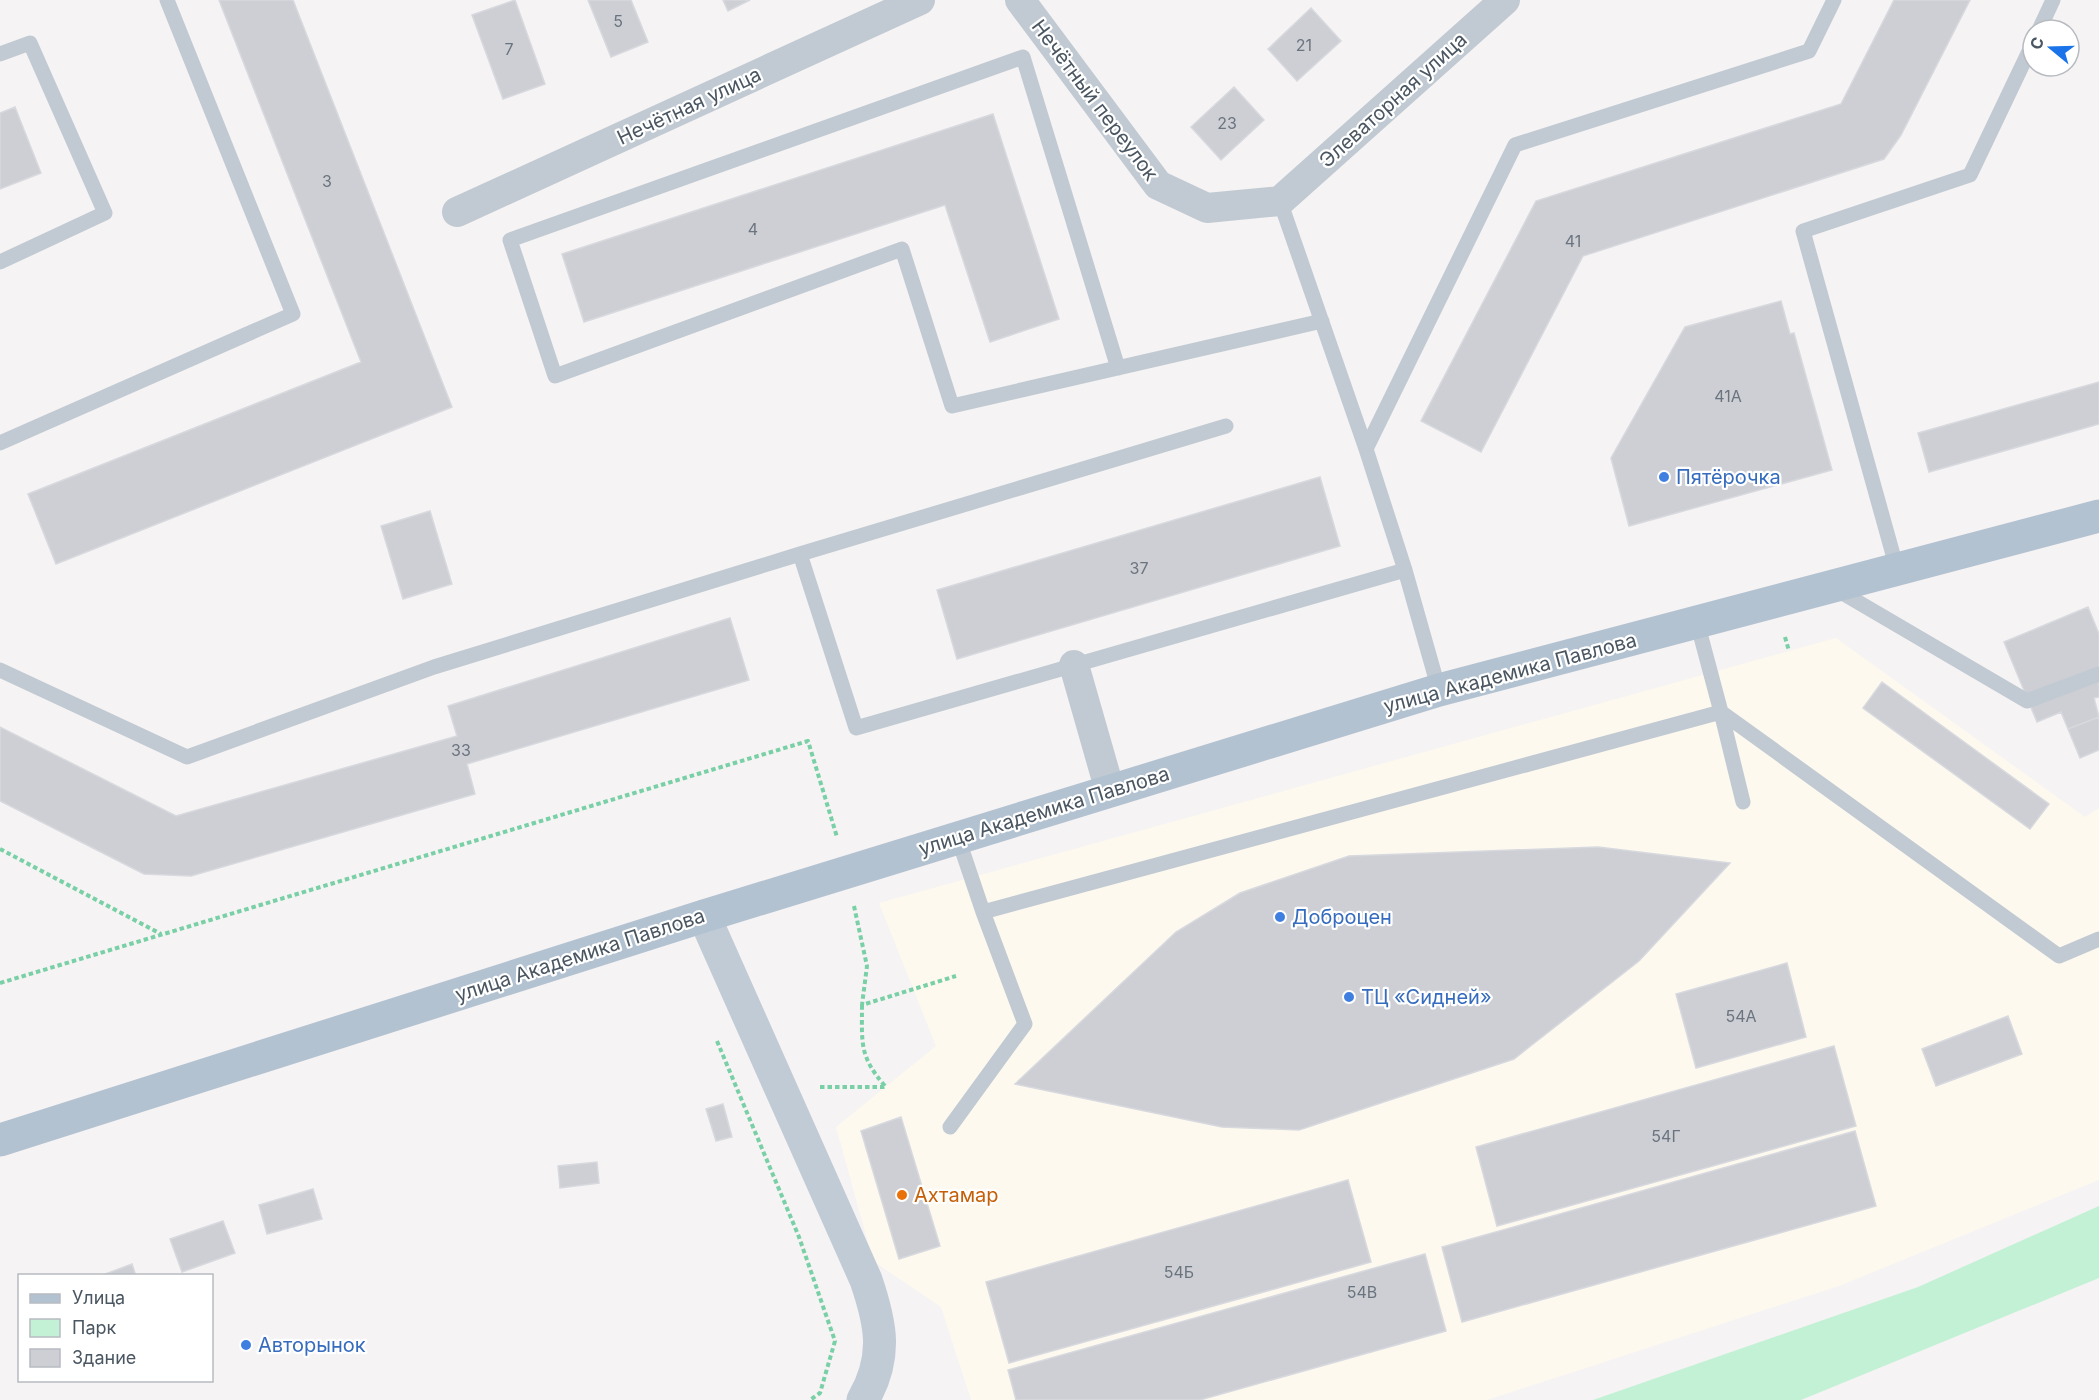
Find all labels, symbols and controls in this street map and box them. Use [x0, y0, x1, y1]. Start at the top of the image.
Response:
house number: 5 [613, 11, 623, 31]
street label: Нечётный переулок [1027, 15, 1163, 185]
north arrow [2021, 18, 2081, 78]
street label: Элеваторная улица [1314, 27, 1472, 173]
text: С [2025, 34, 2048, 52]
house number: 21 [1296, 35, 1312, 55]
house number: 7 [504, 39, 514, 59]
street label: Нечётная улица [613, 62, 765, 150]
house number: 23 [1217, 113, 1237, 133]
house number: 3 [322, 171, 332, 191]
house number: 4 [748, 219, 758, 239]
house number: 41 [1565, 231, 1581, 251]
house number: 41А [1714, 386, 1742, 406]
place label: Пятёрочка [1676, 465, 1781, 489]
marker: Пятёрочка [1657, 470, 1671, 484]
house number: 37 [1130, 558, 1148, 578]
street label: улица Академика Павлова [1381, 628, 1639, 718]
house number: 33 [451, 740, 471, 760]
street label: улица Академика Павлова [916, 761, 1172, 861]
street label: улица Академика Павлова [452, 903, 708, 1007]
place label: Доброцен [1292, 905, 1392, 929]
marker: Доброцен [1273, 910, 1287, 924]
place label: ТЦ «Сидней» [1361, 985, 1492, 1009]
marker: ТЦ «Сидней» [1342, 990, 1356, 1004]
house number: 54А [1725, 1006, 1757, 1026]
house number: 54Г [1651, 1126, 1681, 1146]
place label: Ахтамар [914, 1183, 999, 1207]
marker: Ахтамар [895, 1188, 909, 1202]
house number: 54Б [1164, 1262, 1194, 1282]
legend [18, 1274, 213, 1382]
house number: 54В [1347, 1282, 1377, 1302]
text: Улица [72, 1287, 125, 1308]
text: Парк [72, 1317, 117, 1338]
place label: Авторынок [258, 1333, 366, 1357]
marker: Авторынок [239, 1338, 253, 1352]
text: Здание [72, 1347, 136, 1368]

